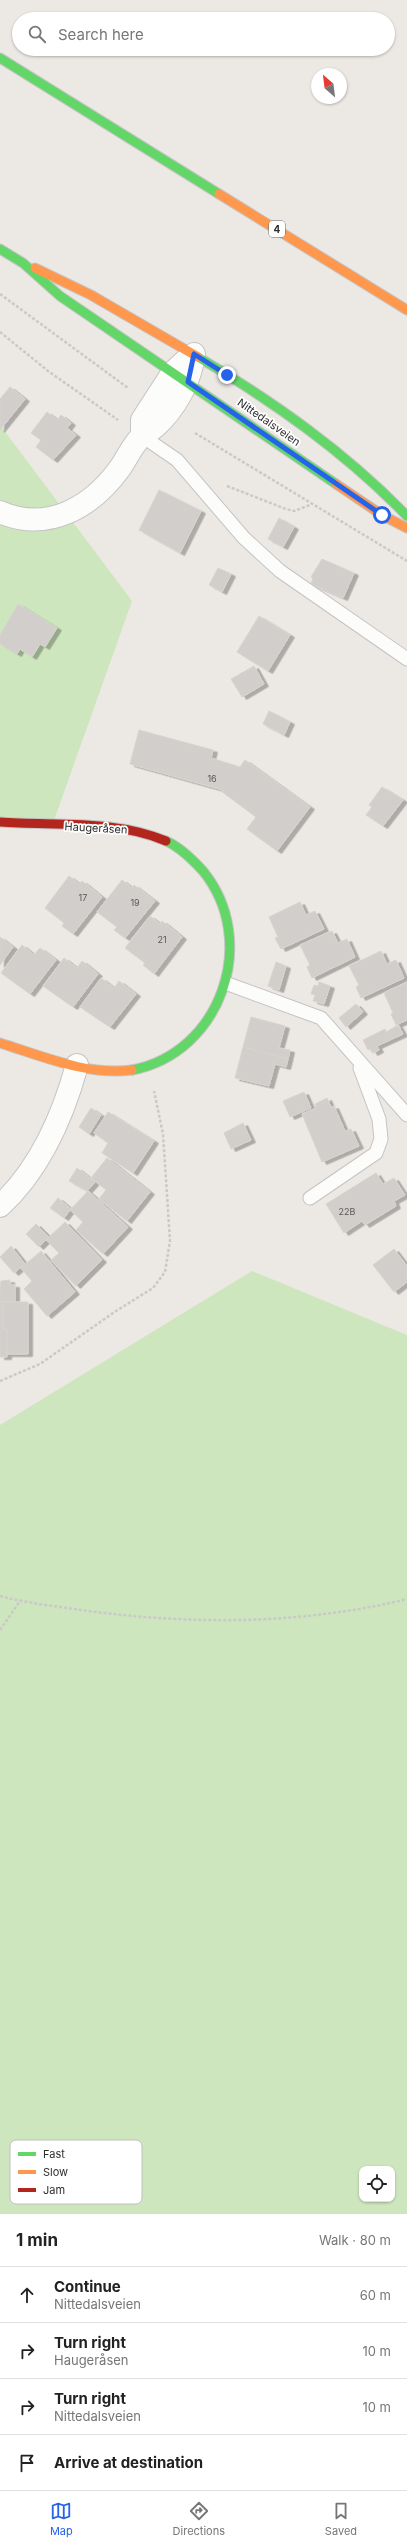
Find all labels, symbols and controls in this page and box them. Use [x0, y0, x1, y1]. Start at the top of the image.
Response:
search box [12, 12, 395, 56]
icon: search [26, 23, 48, 45]
text: Search here [58, 25, 144, 44]
north arrow [311, 68, 347, 104]
road number: 4 [269, 221, 285, 237]
route end [218, 366, 236, 384]
street label: Nittedalsveien [235, 395, 303, 449]
route start [373, 506, 391, 524]
house number: 16 [207, 773, 217, 784]
street label: Haugeråsen [64, 819, 128, 837]
house number: 17 [79, 892, 87, 903]
house number: 19 [130, 897, 140, 908]
house number: 21 [157, 934, 167, 945]
house number: 22B [339, 1206, 356, 1217]
legend [10, 2140, 142, 2204]
text: Fast [43, 2147, 65, 2161]
text: Slow [43, 2165, 68, 2179]
map controls [359, 2166, 395, 2202]
button: locate [359, 2166, 395, 2202]
text: Jam [43, 2183, 65, 2197]
text: 1 min [16, 2230, 58, 2250]
text: Walk · 80 m [319, 2232, 391, 2248]
text: Continue [54, 2277, 121, 2296]
icon: ahead [16, 2284, 38, 2306]
text: 60 m [360, 2287, 391, 2303]
text: Nittedalsveien [54, 2296, 141, 2312]
text: Turn right [54, 2333, 126, 2352]
icon: right [16, 2340, 38, 2362]
text: 10 m [362, 2343, 391, 2359]
text: Haugeråsen [54, 2352, 129, 2368]
text: Turn right [54, 2389, 126, 2408]
icon: right [16, 2396, 38, 2418]
text: 10 m [362, 2399, 391, 2415]
text: Nittedalsveien [54, 2408, 141, 2424]
icon: arrive [16, 2452, 38, 2474]
text: Arrive at destination [54, 2453, 203, 2472]
tab: Map [50, 2500, 73, 2538]
tab: Directions [173, 2500, 225, 2538]
tab: Saved [325, 2500, 357, 2538]

